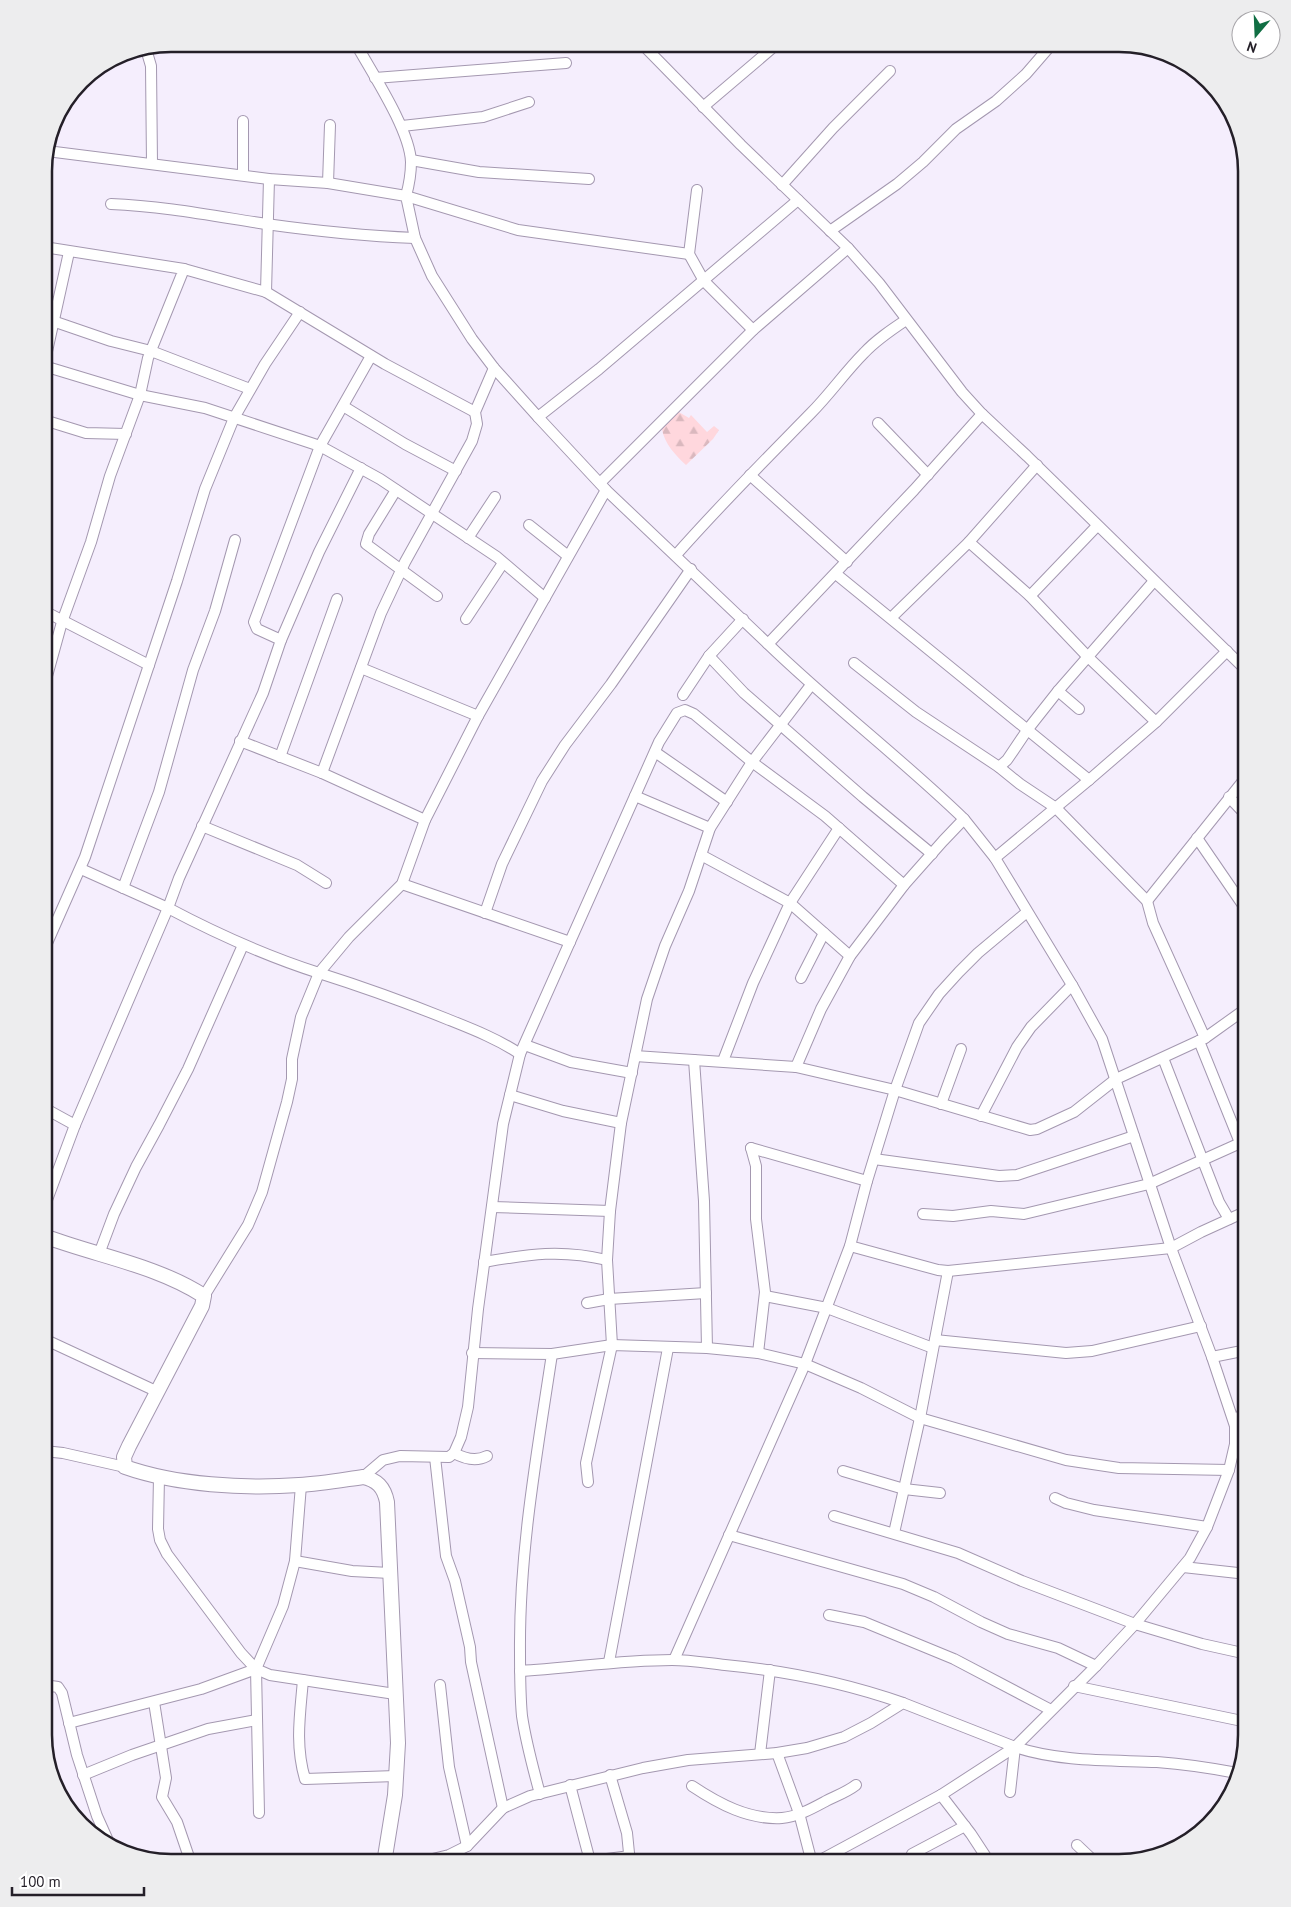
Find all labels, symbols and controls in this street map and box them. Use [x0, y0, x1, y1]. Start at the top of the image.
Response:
north arrow [1231, 10, 1281, 60]
text: N [1244, 37, 1259, 57]
scale bar [12, 1864, 145, 1896]
text: 100 m [20, 1872, 61, 1891]

